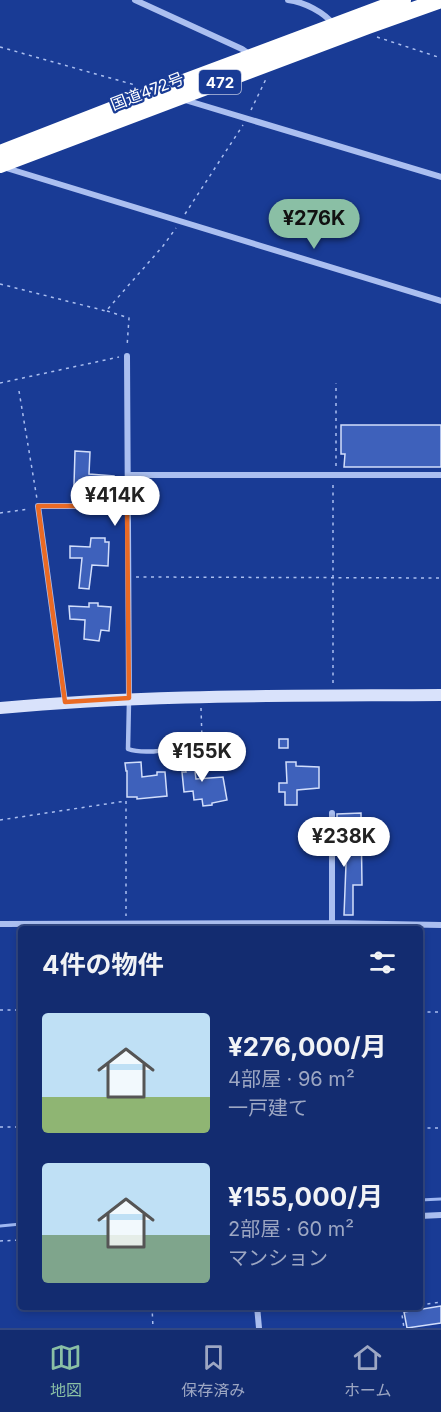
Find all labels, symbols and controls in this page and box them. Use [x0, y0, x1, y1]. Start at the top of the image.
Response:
street label: 国道472号 [107, 68, 187, 114]
road number: 472 [199, 70, 241, 94]
pin: ¥276K [272, 199, 356, 250]
text: ¥276K [283, 206, 345, 230]
pin: ¥414K [73, 476, 157, 527]
text: ¥414K [85, 483, 145, 507]
pin: ¥155K [160, 732, 244, 783]
text: ¥155K [172, 739, 232, 763]
pin: ¥238K [302, 817, 386, 868]
text: ¥238K [312, 824, 376, 848]
icon: filters [366, 946, 399, 979]
text: 4件の物件 [42, 949, 164, 980]
text: ¥276,000/月 [228, 1031, 387, 1062]
icon: home [90, 1037, 162, 1109]
text: 4部屋 · 96 m² [228, 1067, 355, 1091]
text: 一戸建て [228, 1096, 308, 1120]
text: ¥155,000/月 [228, 1181, 383, 1212]
icon: home [90, 1187, 162, 1259]
text: 2部屋 · 60 m² [228, 1217, 354, 1241]
text: マンション [228, 1246, 328, 1270]
tab: 地図 [49, 1341, 82, 1401]
tab: 保存済み [181, 1341, 245, 1401]
tab: ホーム [344, 1341, 392, 1401]

